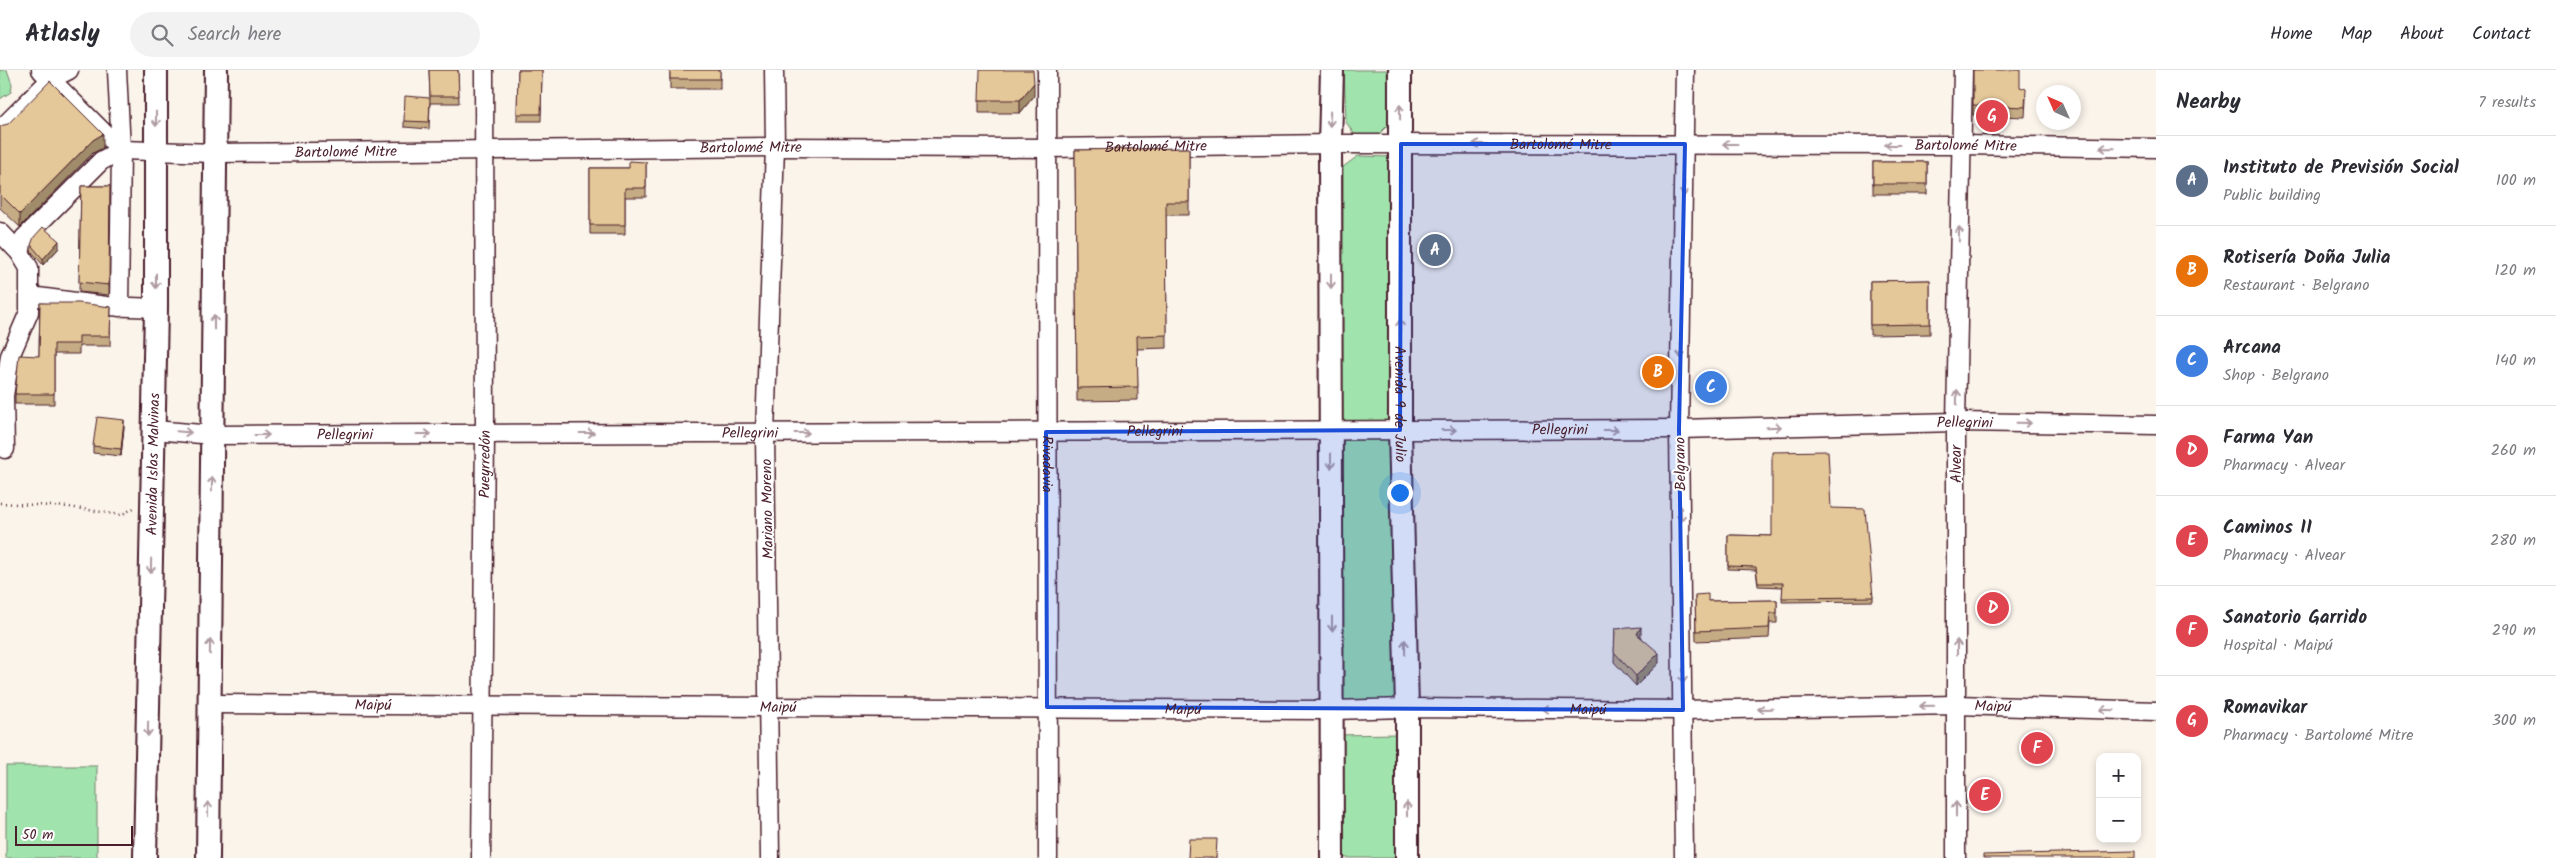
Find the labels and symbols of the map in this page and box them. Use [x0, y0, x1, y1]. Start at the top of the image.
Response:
north arrow [2036, 85, 2081, 130]
pin: G [1976, 97, 2008, 135]
one-way arrow [1396, 104, 1405, 120]
one-way arrow [151, 110, 161, 126]
one-way arrow [1326, 110, 1335, 126]
street label: Bartolomé Mitre [1510, 133, 1612, 157]
street label: Bartolomé Mitre [1915, 134, 2017, 159]
street label: Bartolomé Mitre [1105, 135, 1207, 160]
street label: Bartolomé Mitre [700, 136, 802, 161]
one-way arrow [1472, 139, 1488, 149]
one-way arrow [1722, 139, 1738, 149]
street label: Bartolomé Mitre [295, 140, 397, 165]
one-way arrow [1885, 140, 1901, 150]
one-way arrow [2100, 143, 2116, 152]
one-way arrow [1679, 180, 1689, 196]
one-way arrow [1954, 227, 1964, 243]
pin: A [1419, 231, 1451, 269]
one-way arrow [151, 272, 161, 289]
one-way arrow [1326, 272, 1336, 289]
one-way arrow [209, 314, 219, 330]
one-way arrow [1395, 319, 1405, 336]
one-way arrow [1676, 342, 1686, 359]
street label: Avenida 9 de Julio [1387, 346, 1412, 463]
pin: B [1642, 353, 1674, 391]
pin: C [1695, 368, 1727, 406]
one-way arrow [1952, 389, 1962, 406]
street label: Avenida Islas Malvinas [140, 392, 167, 536]
street label: Pellegrini [1936, 411, 1994, 436]
street label: Pellegrini [1532, 418, 1589, 443]
one-way arrow [2015, 418, 2031, 428]
street label: Pellegrini [1127, 420, 1184, 444]
street label: Pellegrini [722, 422, 779, 446]
one-way arrow [1765, 422, 1781, 432]
street label: Pellegrini [317, 423, 374, 448]
one-way arrow [1440, 425, 1456, 435]
one-way arrow [1602, 425, 1619, 435]
one-way arrow [175, 428, 191, 437]
one-way arrow [578, 428, 594, 438]
one-way arrow [793, 428, 809, 438]
one-way arrow [416, 429, 432, 439]
one-way arrow [253, 430, 269, 440]
street label: Pueyrredón [473, 430, 498, 498]
street label: Rivadavia [1034, 435, 1059, 493]
street label: Belgrano [1669, 437, 1693, 491]
street label: Alvear [1945, 444, 1969, 483]
one-way arrow [1327, 453, 1336, 469]
street label: Mariano Moreno [755, 458, 781, 559]
one-way arrow [207, 477, 217, 493]
your location [1387, 480, 1413, 506]
one-way arrow [1676, 505, 1685, 521]
one-way arrow [147, 558, 156, 574]
pin: D [1977, 589, 2009, 627]
one-way arrow [1327, 615, 1337, 631]
one-way arrow [205, 639, 215, 656]
one-way arrow [1400, 639, 1410, 656]
one-way arrow [1952, 639, 1962, 656]
one-way arrow [1678, 668, 1688, 684]
street label: Maipú [355, 694, 392, 718]
street label: Maipú [1974, 695, 2012, 720]
street label: Maipú [760, 696, 797, 720]
street label: Maipú [1165, 698, 1202, 722]
street label: Maipú [1569, 698, 1607, 722]
one-way arrow [1920, 701, 1936, 711]
one-way arrow [1542, 704, 1558, 714]
one-way arrow [1757, 704, 1774, 714]
one-way arrow [2100, 705, 2116, 714]
one-way arrow [143, 720, 153, 736]
pin: F [2021, 729, 2053, 767]
pin: E [1969, 776, 2001, 814]
one-way arrow [204, 802, 213, 818]
one-way arrow [1402, 802, 1412, 818]
one-way arrow [1951, 802, 1961, 818]
scale bar [15, 823, 132, 846]

